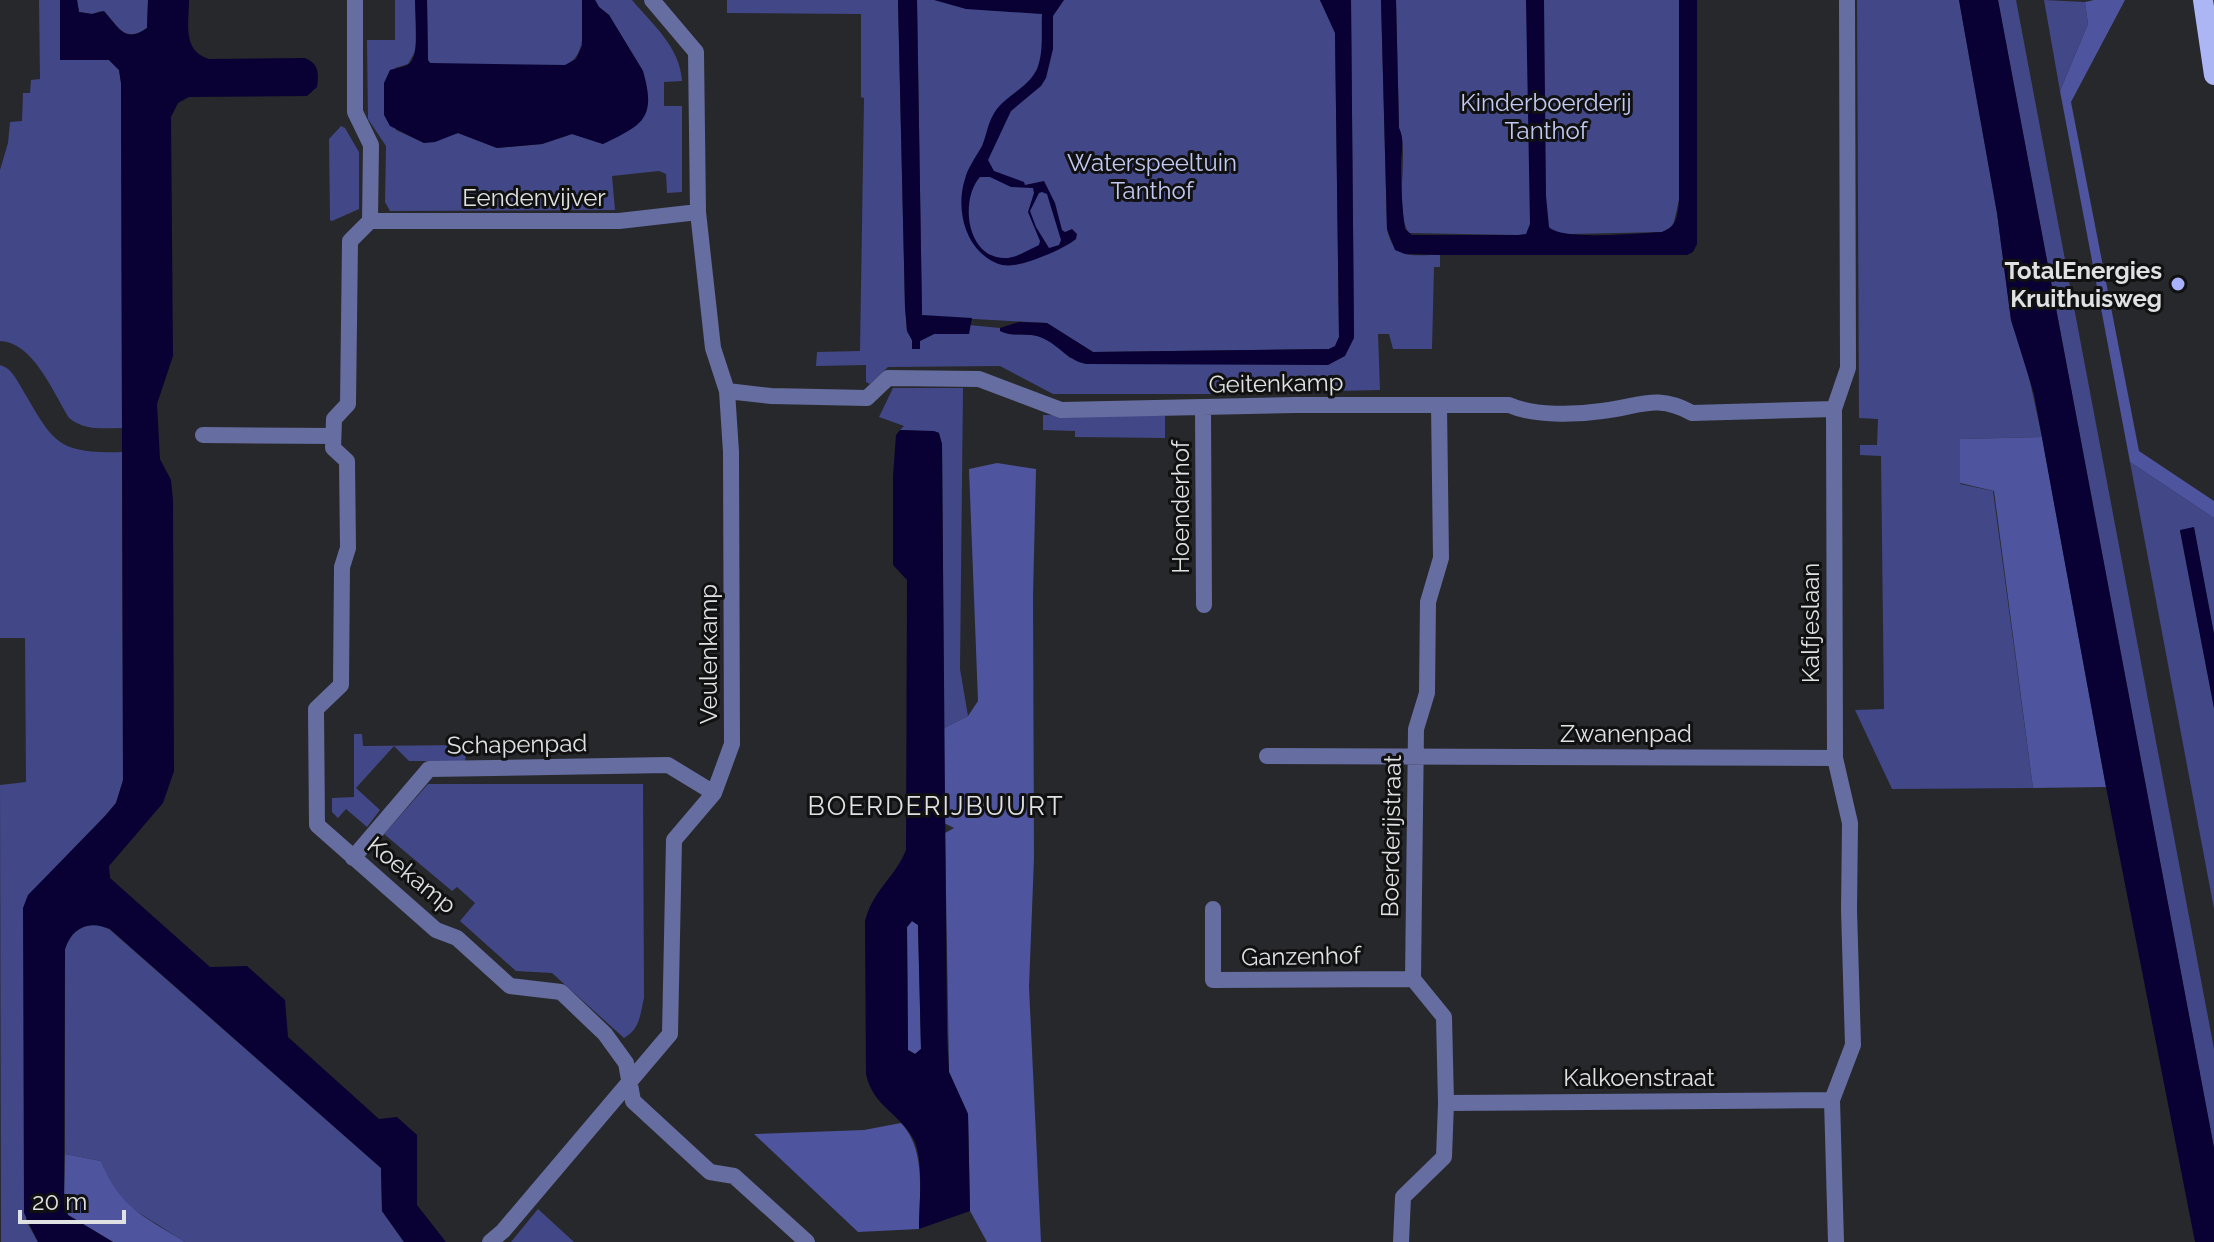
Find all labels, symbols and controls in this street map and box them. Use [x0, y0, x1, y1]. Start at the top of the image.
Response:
park label: Kinderboerderij Tanthof [1460, 88, 1632, 145]
park label: Waterspeeltuin Tanthof [1067, 148, 1237, 205]
street label: Eendenvijver [462, 183, 606, 212]
place label: TotalEnergies Kruithuisweg [2005, 256, 2162, 313]
marker: TotalEnergies Kruithuisweg [2169, 275, 2187, 293]
street label: Geitenkamp [1208, 367, 1344, 399]
street label: Hoenderhof [1166, 439, 1195, 574]
street label: Kalfjeslaan [1796, 563, 1825, 683]
street label: Veulenkamp [694, 584, 723, 724]
street label: Zwanenpad [1560, 719, 1692, 748]
street label: Schapenpad [446, 728, 588, 760]
street label: Boerderijstraat [1375, 754, 1407, 918]
district label: BOERDERIJBUURT [807, 791, 1065, 821]
street label: Koekamp [362, 830, 462, 920]
street label: Ganzenhof [1241, 940, 1362, 972]
street label: Kalkoenstraat [1563, 1063, 1715, 1092]
scale bar [20, 1174, 124, 1224]
text: 20 m [32, 1187, 87, 1216]

